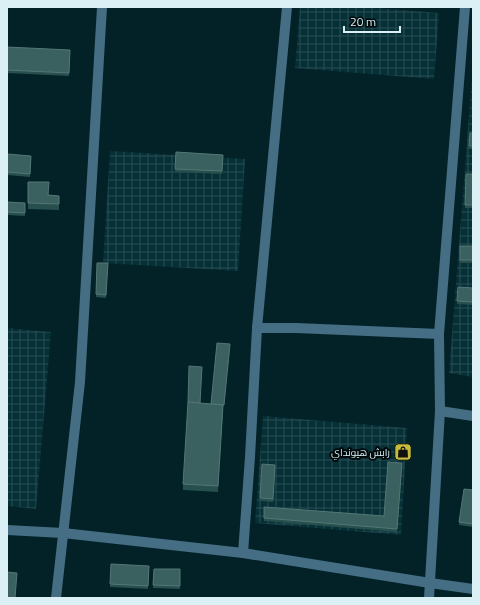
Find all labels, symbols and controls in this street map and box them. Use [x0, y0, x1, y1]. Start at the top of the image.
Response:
scale bar [344, 8, 400, 34]
text: 20 m [350, 12, 376, 31]
shop icon: رابش هيونداي [393, 442, 413, 462]
place label: رابش هيونداي [331, 445, 390, 460]

